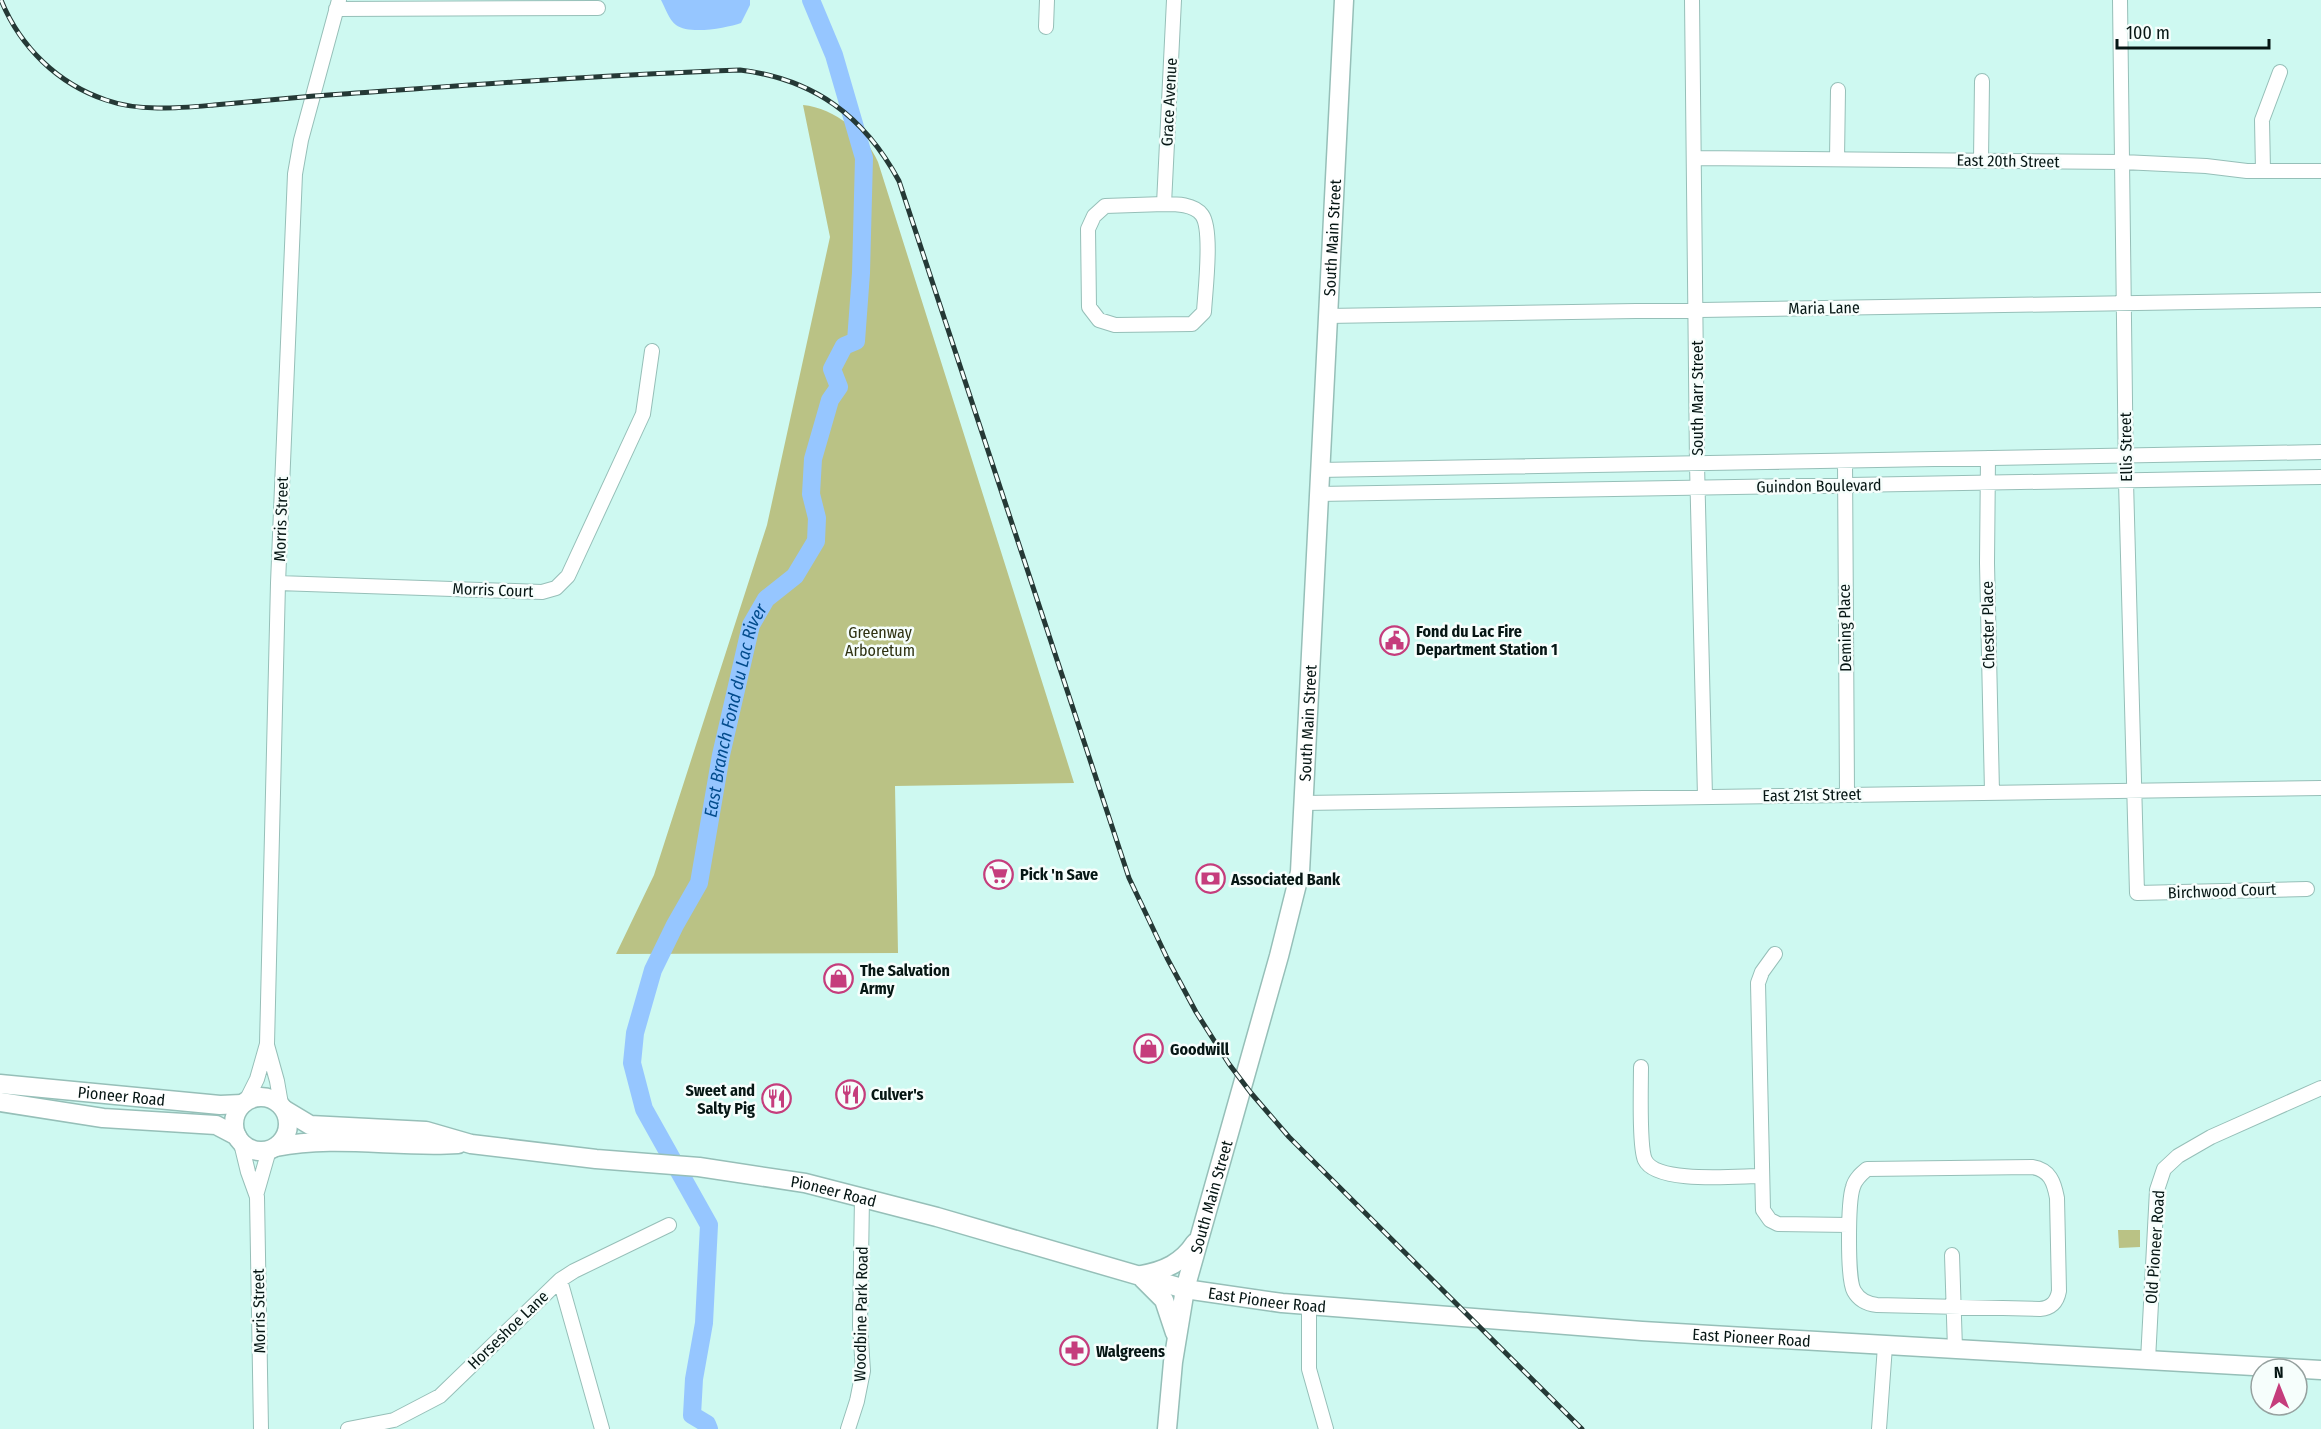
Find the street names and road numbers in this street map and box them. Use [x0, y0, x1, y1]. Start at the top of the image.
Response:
street label: Grace Avenue [1157, 57, 1181, 147]
street label: East 20th Street [1956, 151, 2060, 171]
street label: South Main Street [1320, 178, 1344, 297]
street label: Maria Lane [1788, 298, 1860, 318]
street label: South Marr Street [1688, 339, 1707, 456]
street label: Ellis Street [2116, 411, 2136, 482]
street label: Morris Street [270, 475, 292, 562]
street label: Guindon Boulevard [1756, 475, 1882, 497]
street label: Morris Court [452, 579, 535, 601]
street label: Chester Place [1978, 581, 1998, 669]
street label: Deming Place [1835, 584, 1855, 672]
street label: South Main Street [1295, 663, 1320, 782]
street label: East 21st Street [1762, 785, 1862, 805]
street label: Birchwood Court [2168, 880, 2277, 902]
street label: Pioneer Road [77, 1082, 166, 1109]
street label: South Main Street [1186, 1137, 1236, 1256]
street label: Pioneer Road [789, 1171, 878, 1210]
street label: Old Pioneer Road [2142, 1189, 2168, 1305]
street label: Woodbine Park Road [850, 1246, 872, 1382]
street label: Morris Street [249, 1268, 269, 1354]
street label: East Pioneer Road [1207, 1283, 1327, 1316]
street label: Horseshoe Lane [464, 1287, 552, 1373]
street label: East Pioneer Road [1692, 1324, 1811, 1350]

